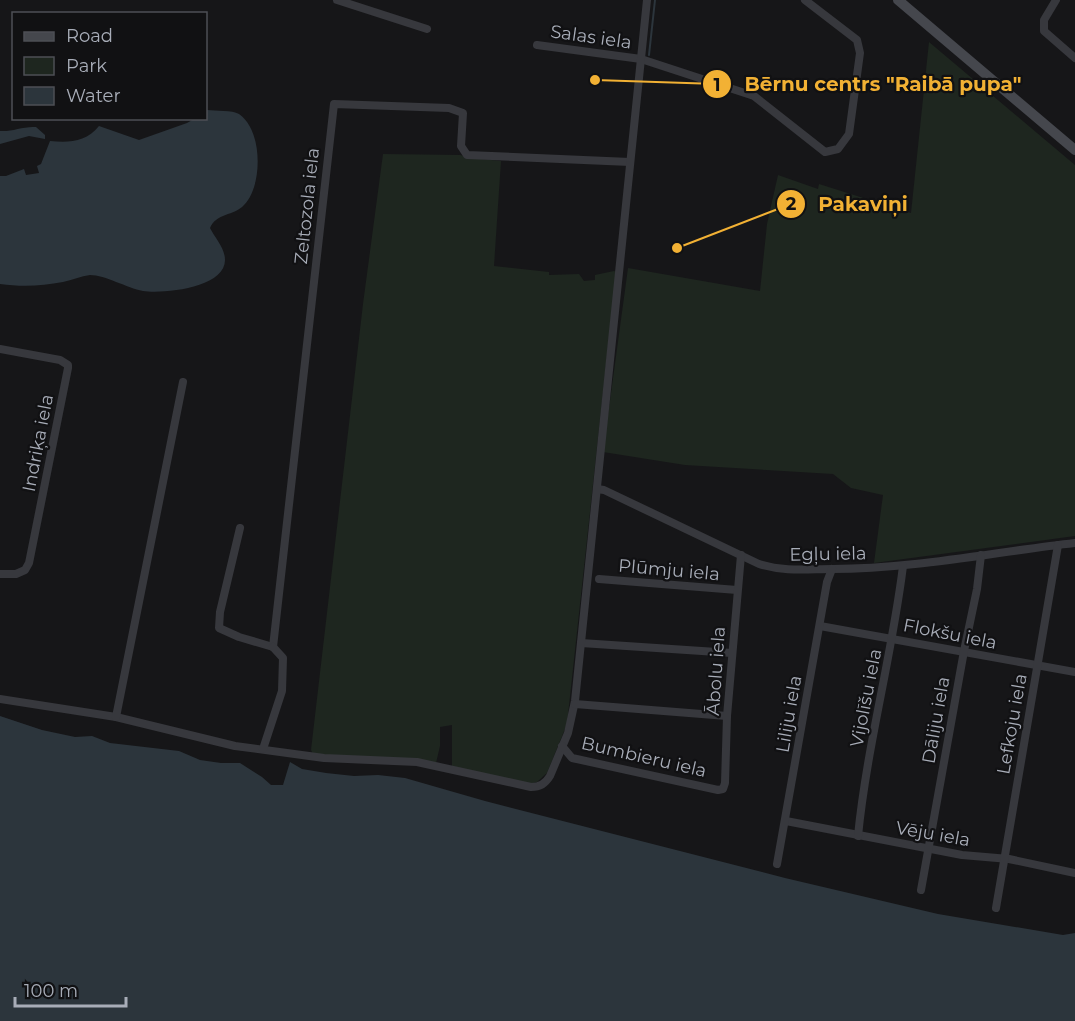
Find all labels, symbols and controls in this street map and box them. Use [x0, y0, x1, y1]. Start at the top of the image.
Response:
legend [12, 12, 207, 120]
street label: Salas iela [549, 20, 633, 54]
text: Road [66, 25, 113, 47]
text: Park [66, 55, 107, 77]
callout: Bērnu centrs "Raibā pupa" [702, 65, 1033, 103]
text: Bērnu centrs "Raibā pupa" [745, 72, 1021, 96]
text: 1 [713, 74, 721, 96]
text: Water [66, 85, 121, 107]
street label: Zeltozola iela [290, 147, 324, 265]
callout: Pakaviņi [776, 185, 920, 223]
text: Pakaviņi [818, 192, 908, 217]
text: 2 [786, 193, 797, 215]
street label: Indriķa iela [18, 392, 59, 494]
street label: Egļu iela [789, 542, 867, 567]
street label: Plūmju iela [617, 555, 721, 585]
street label: Flokšu iela [901, 614, 999, 654]
street label: Ābolu iela [702, 626, 730, 716]
street label: Vijolīšu iela [846, 647, 886, 749]
street label: Lefkoju iela [992, 672, 1032, 776]
street label: Liliju iela [771, 674, 807, 754]
street label: Dāliju iela [918, 675, 954, 765]
street label: Bumbieru iela [579, 732, 709, 782]
street label: Vēju iela [894, 817, 972, 851]
scale bar [15, 970, 126, 1008]
text: 100 m [24, 980, 78, 1002]

